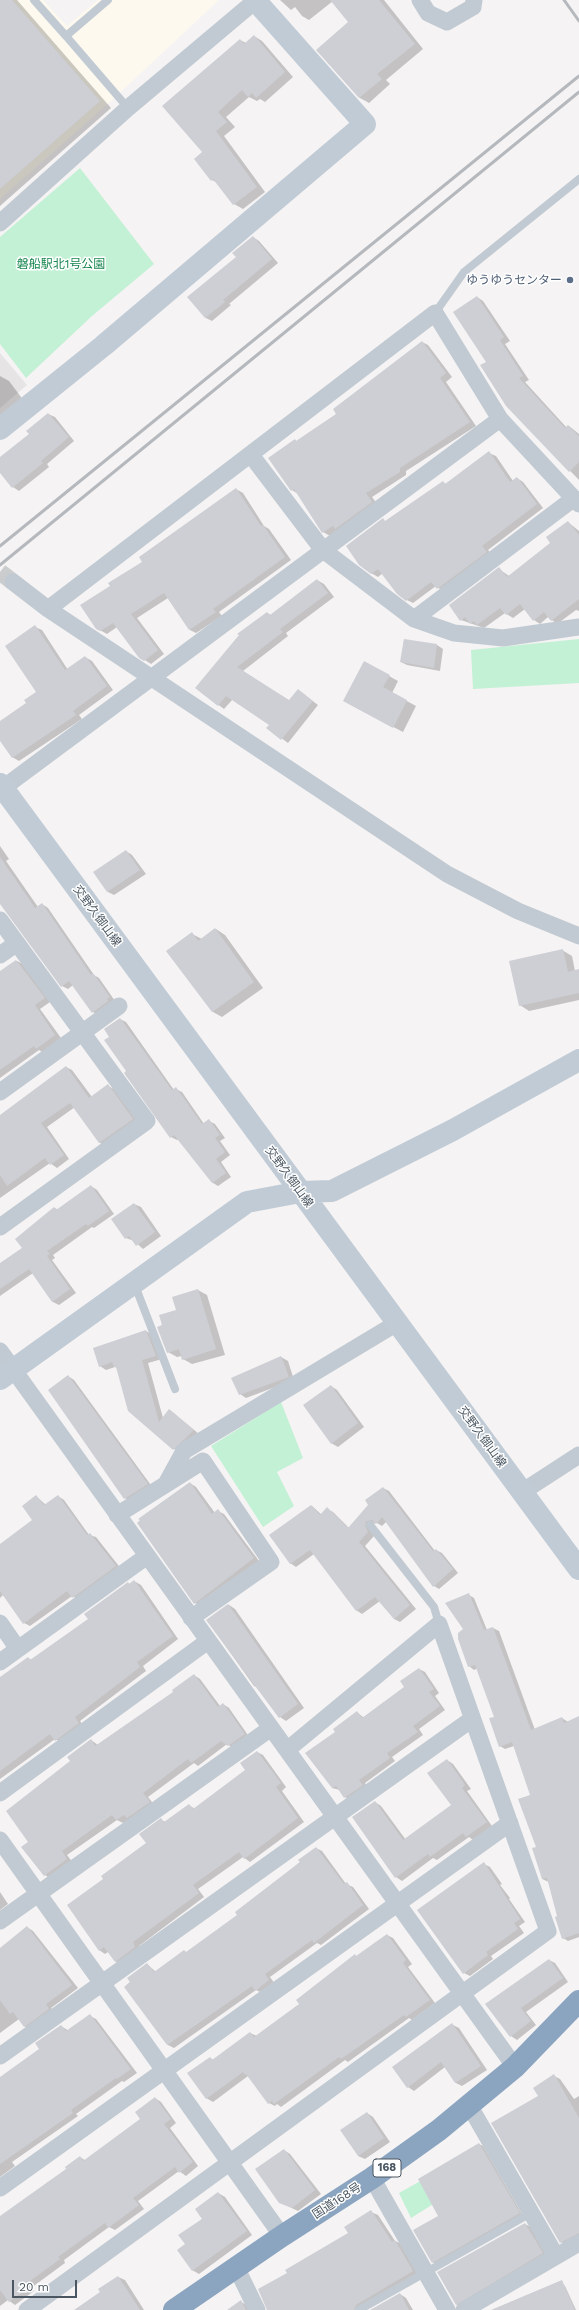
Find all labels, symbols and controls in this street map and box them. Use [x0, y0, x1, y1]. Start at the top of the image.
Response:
park label: 磐船駅北1号公園 [17, 257, 105, 271]
place label: ゆうゆうセンター [466, 273, 562, 287]
marker: ゆうゆうセンター [565, 275, 575, 285]
street label: 交野久御山線 [70, 883, 124, 949]
street label: 交野久御山線 [262, 1144, 316, 1210]
street label: 交野久御山線 [455, 1404, 509, 1470]
road number: 168 [373, 2159, 401, 2177]
street label: 国道168号 [310, 2180, 364, 2222]
scale bar [14, 2272, 79, 2298]
text: 20 m [19, 2280, 49, 2294]

